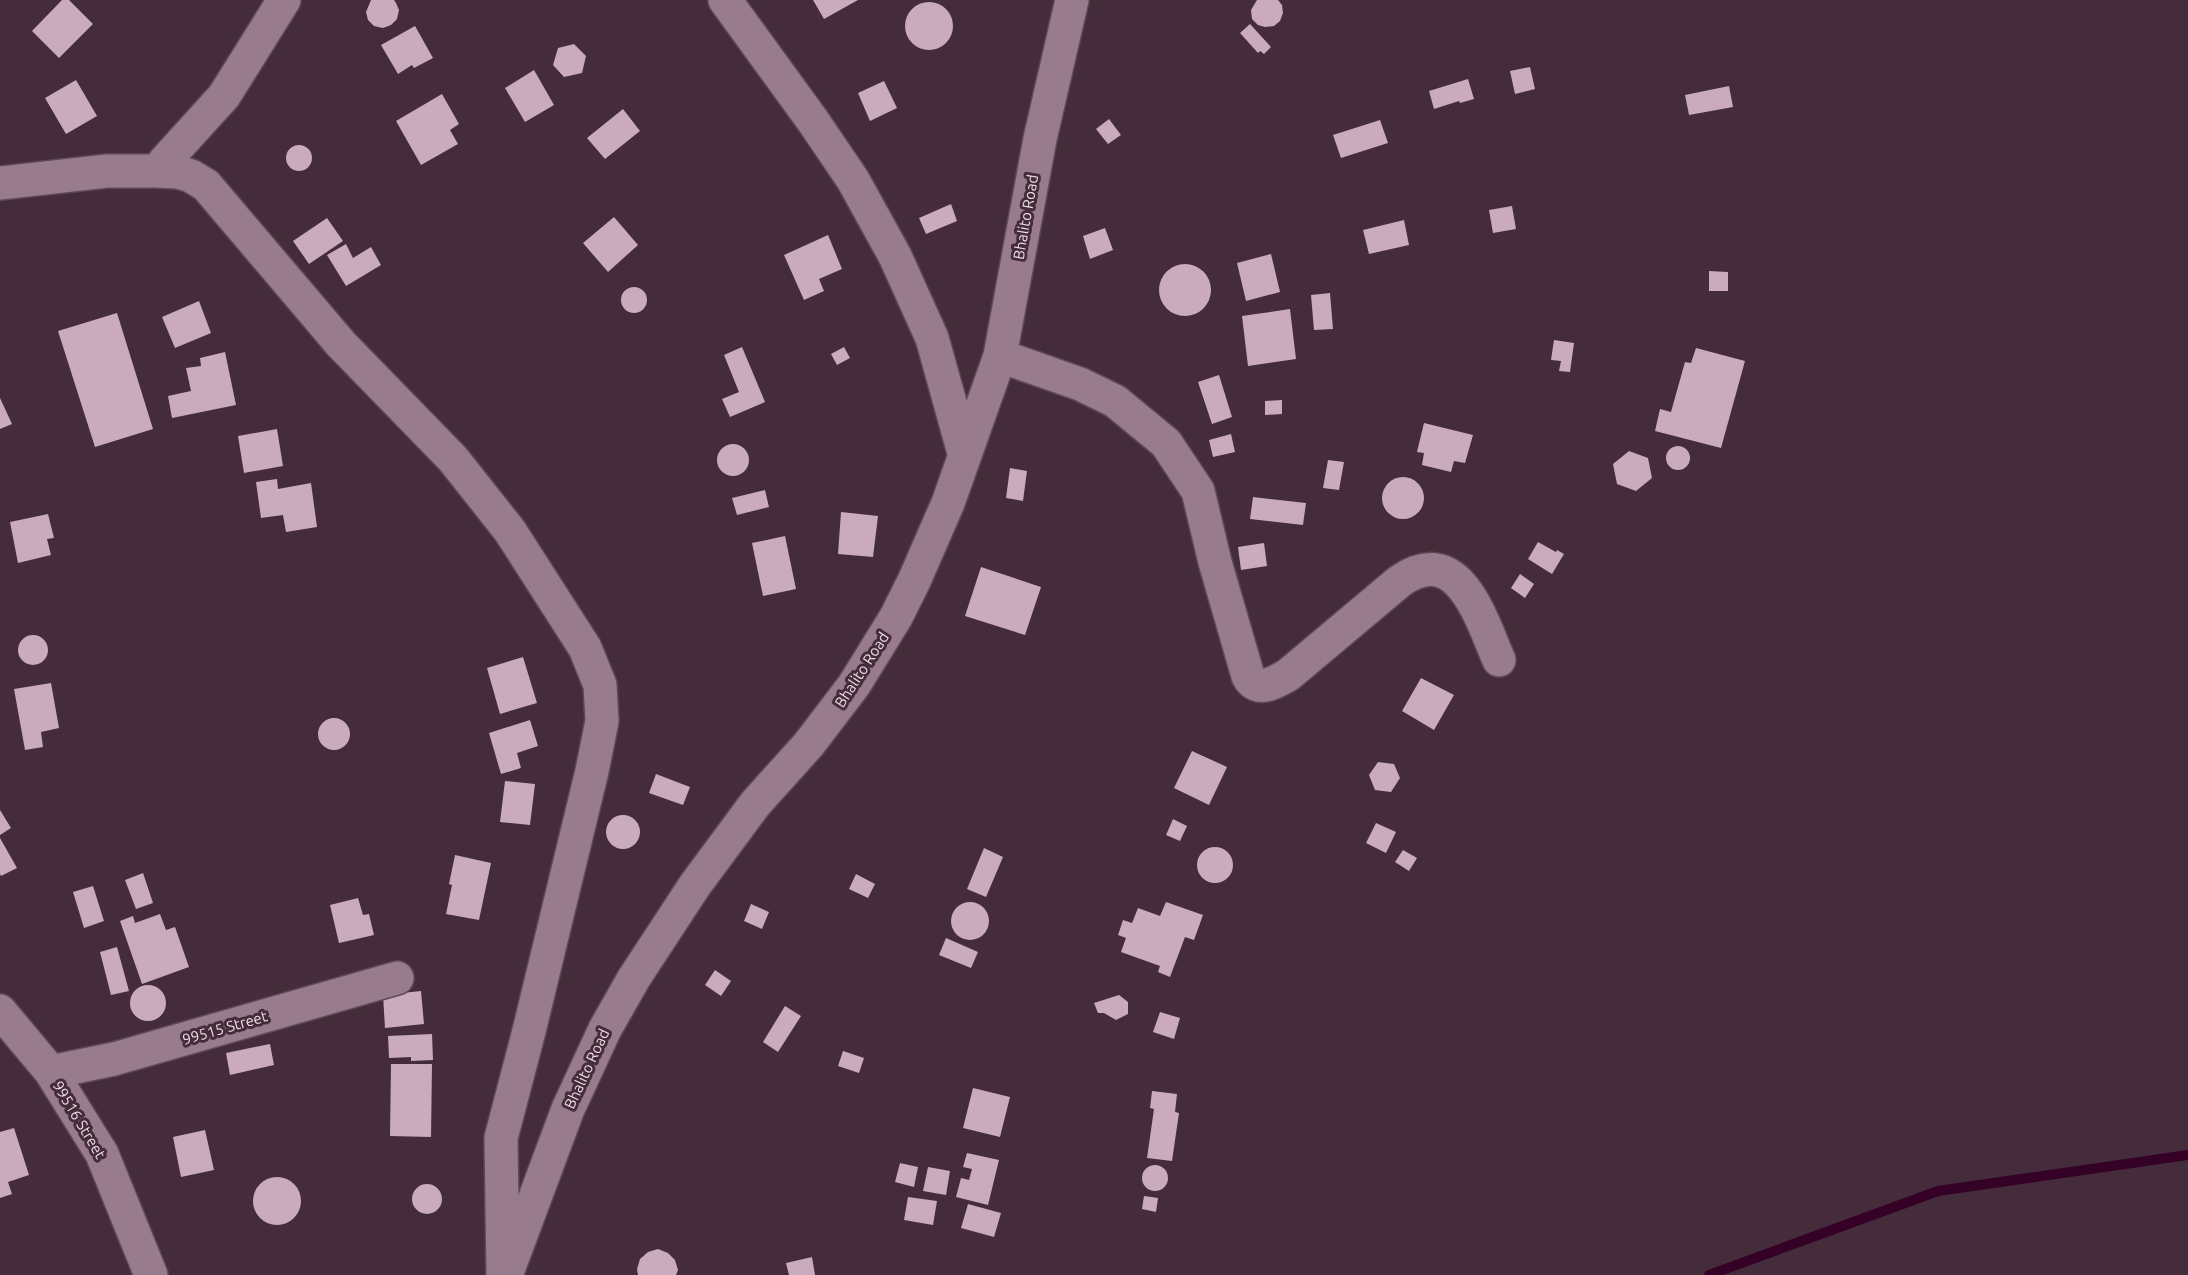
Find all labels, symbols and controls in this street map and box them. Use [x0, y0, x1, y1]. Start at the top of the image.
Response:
street label: Bhalito Road [1010, 173, 1041, 261]
street label: Bhalito Road [831, 629, 892, 710]
street label: 99515 Street [180, 1007, 269, 1048]
street label: Bhalito Road [561, 1026, 612, 1111]
street label: 99516 Street [50, 1078, 109, 1162]

